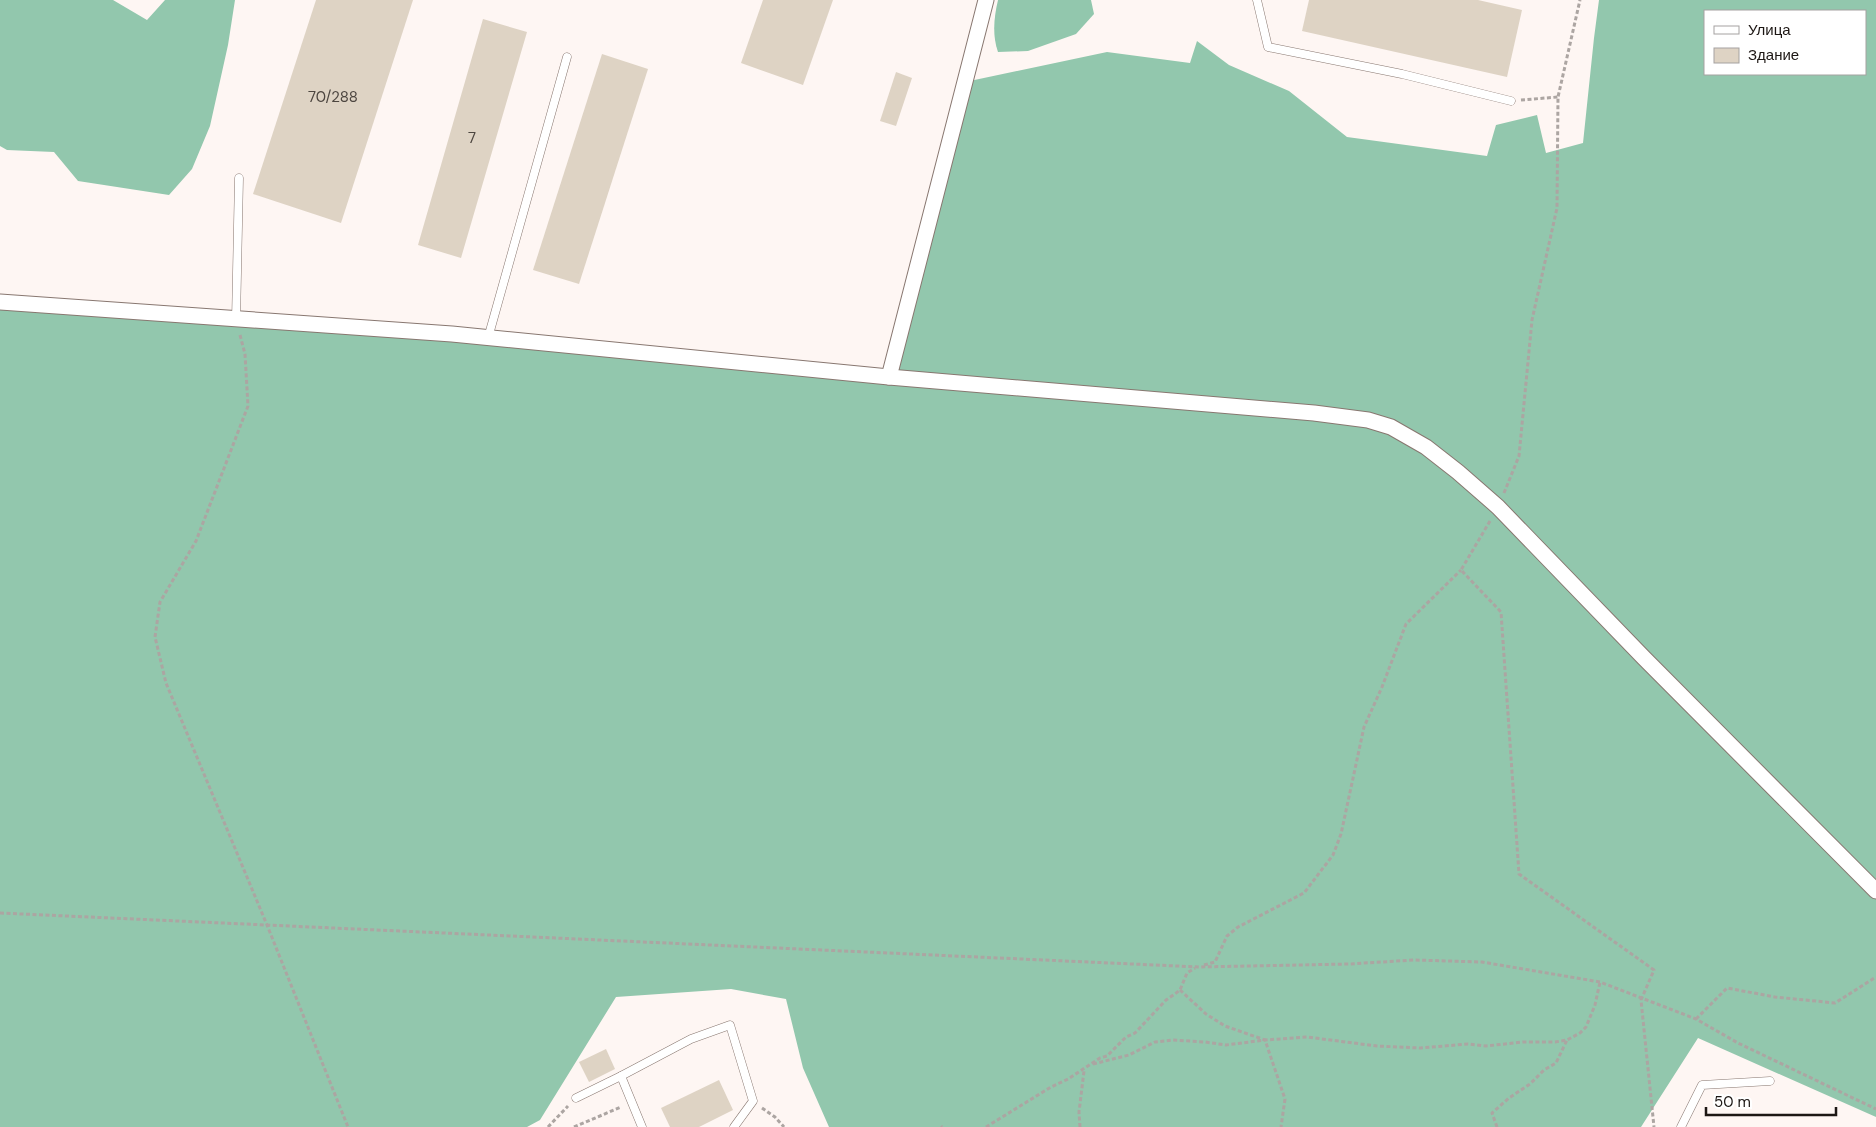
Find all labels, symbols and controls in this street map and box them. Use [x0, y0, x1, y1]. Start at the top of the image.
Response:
legend [1704, 10, 1866, 75]
text: Улица [1748, 20, 1791, 40]
text: Здание [1748, 45, 1799, 65]
house number: 70/288 [308, 87, 358, 107]
house number: 7 [468, 128, 476, 148]
scale bar [1706, 1084, 1836, 1116]
text: 50 m [1714, 1092, 1751, 1112]

